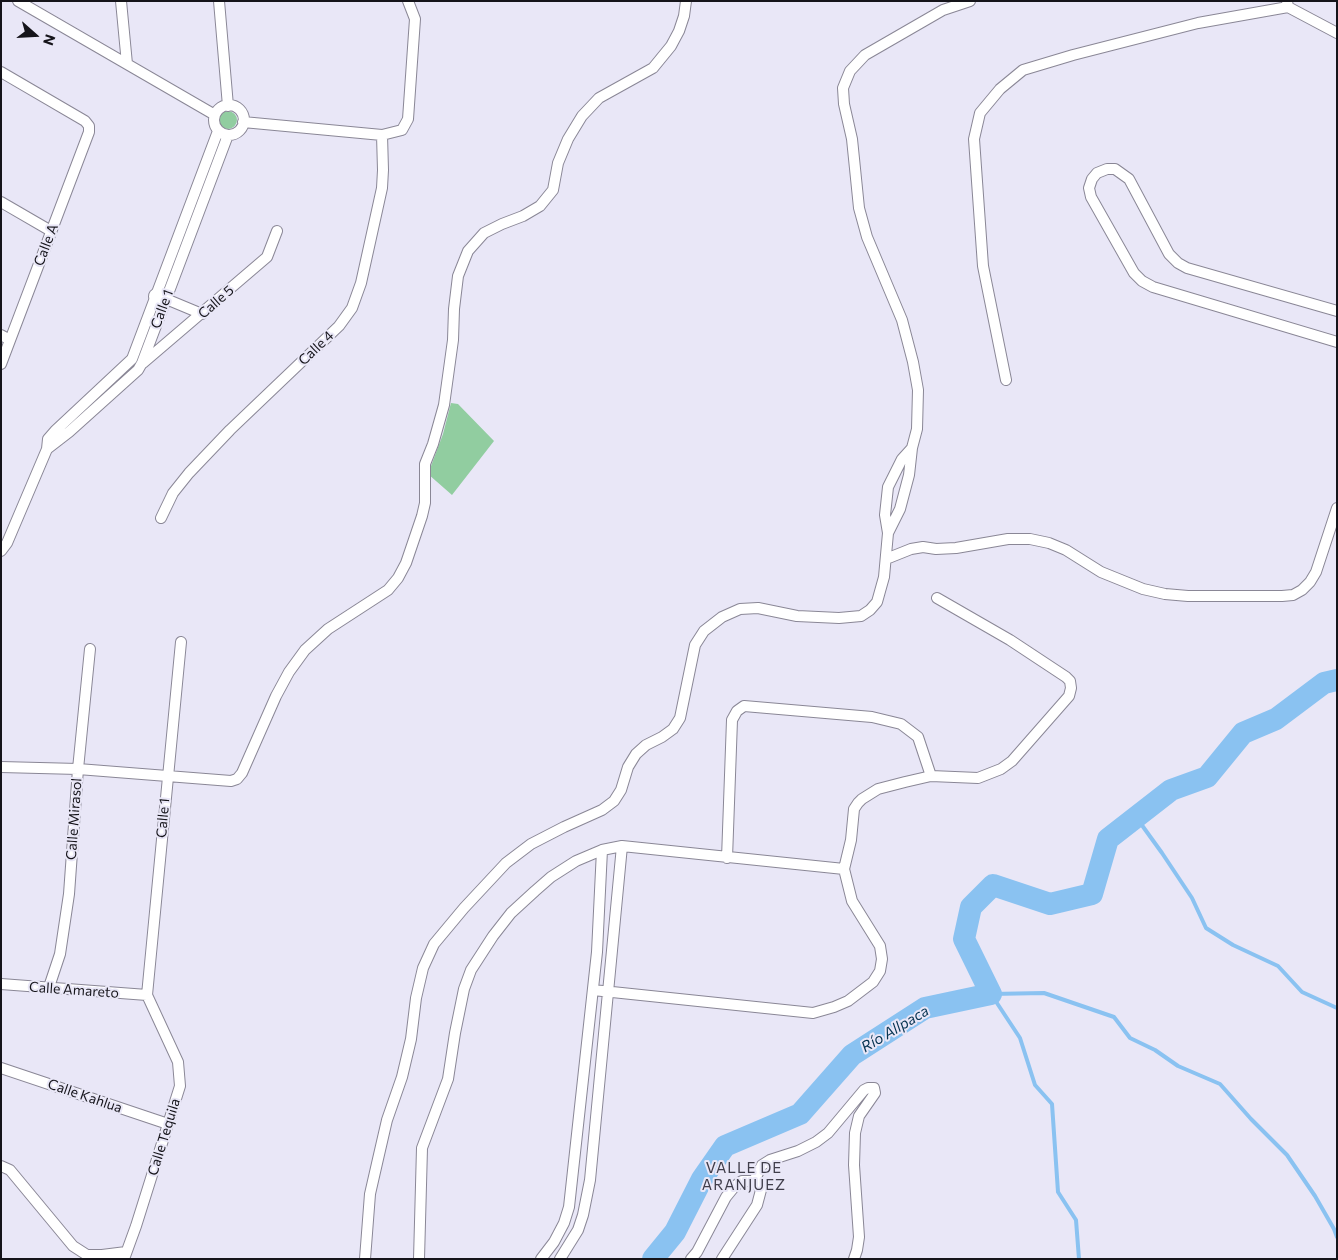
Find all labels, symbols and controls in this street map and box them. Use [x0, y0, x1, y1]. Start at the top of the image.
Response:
north arrow [10, 10, 60, 60]
text: N [40, 32, 59, 48]
street label: Calle A [30, 222, 62, 268]
street label: Calle 5 [195, 282, 237, 322]
street label: Calle 1 [147, 287, 177, 331]
street label: Calle 4 [295, 327, 337, 369]
street label: Calle Mirasol [63, 777, 85, 861]
street label: Calle 1 [153, 797, 173, 839]
street label: Calle Amareto [29, 978, 119, 1002]
water label: Río Allpaca [858, 1002, 932, 1056]
street label: Calle Kahlua [46, 1075, 124, 1117]
street label: Calle Tequila [144, 1096, 184, 1178]
district label: VALLE DE ARANJUEZ [701, 1159, 787, 1194]

